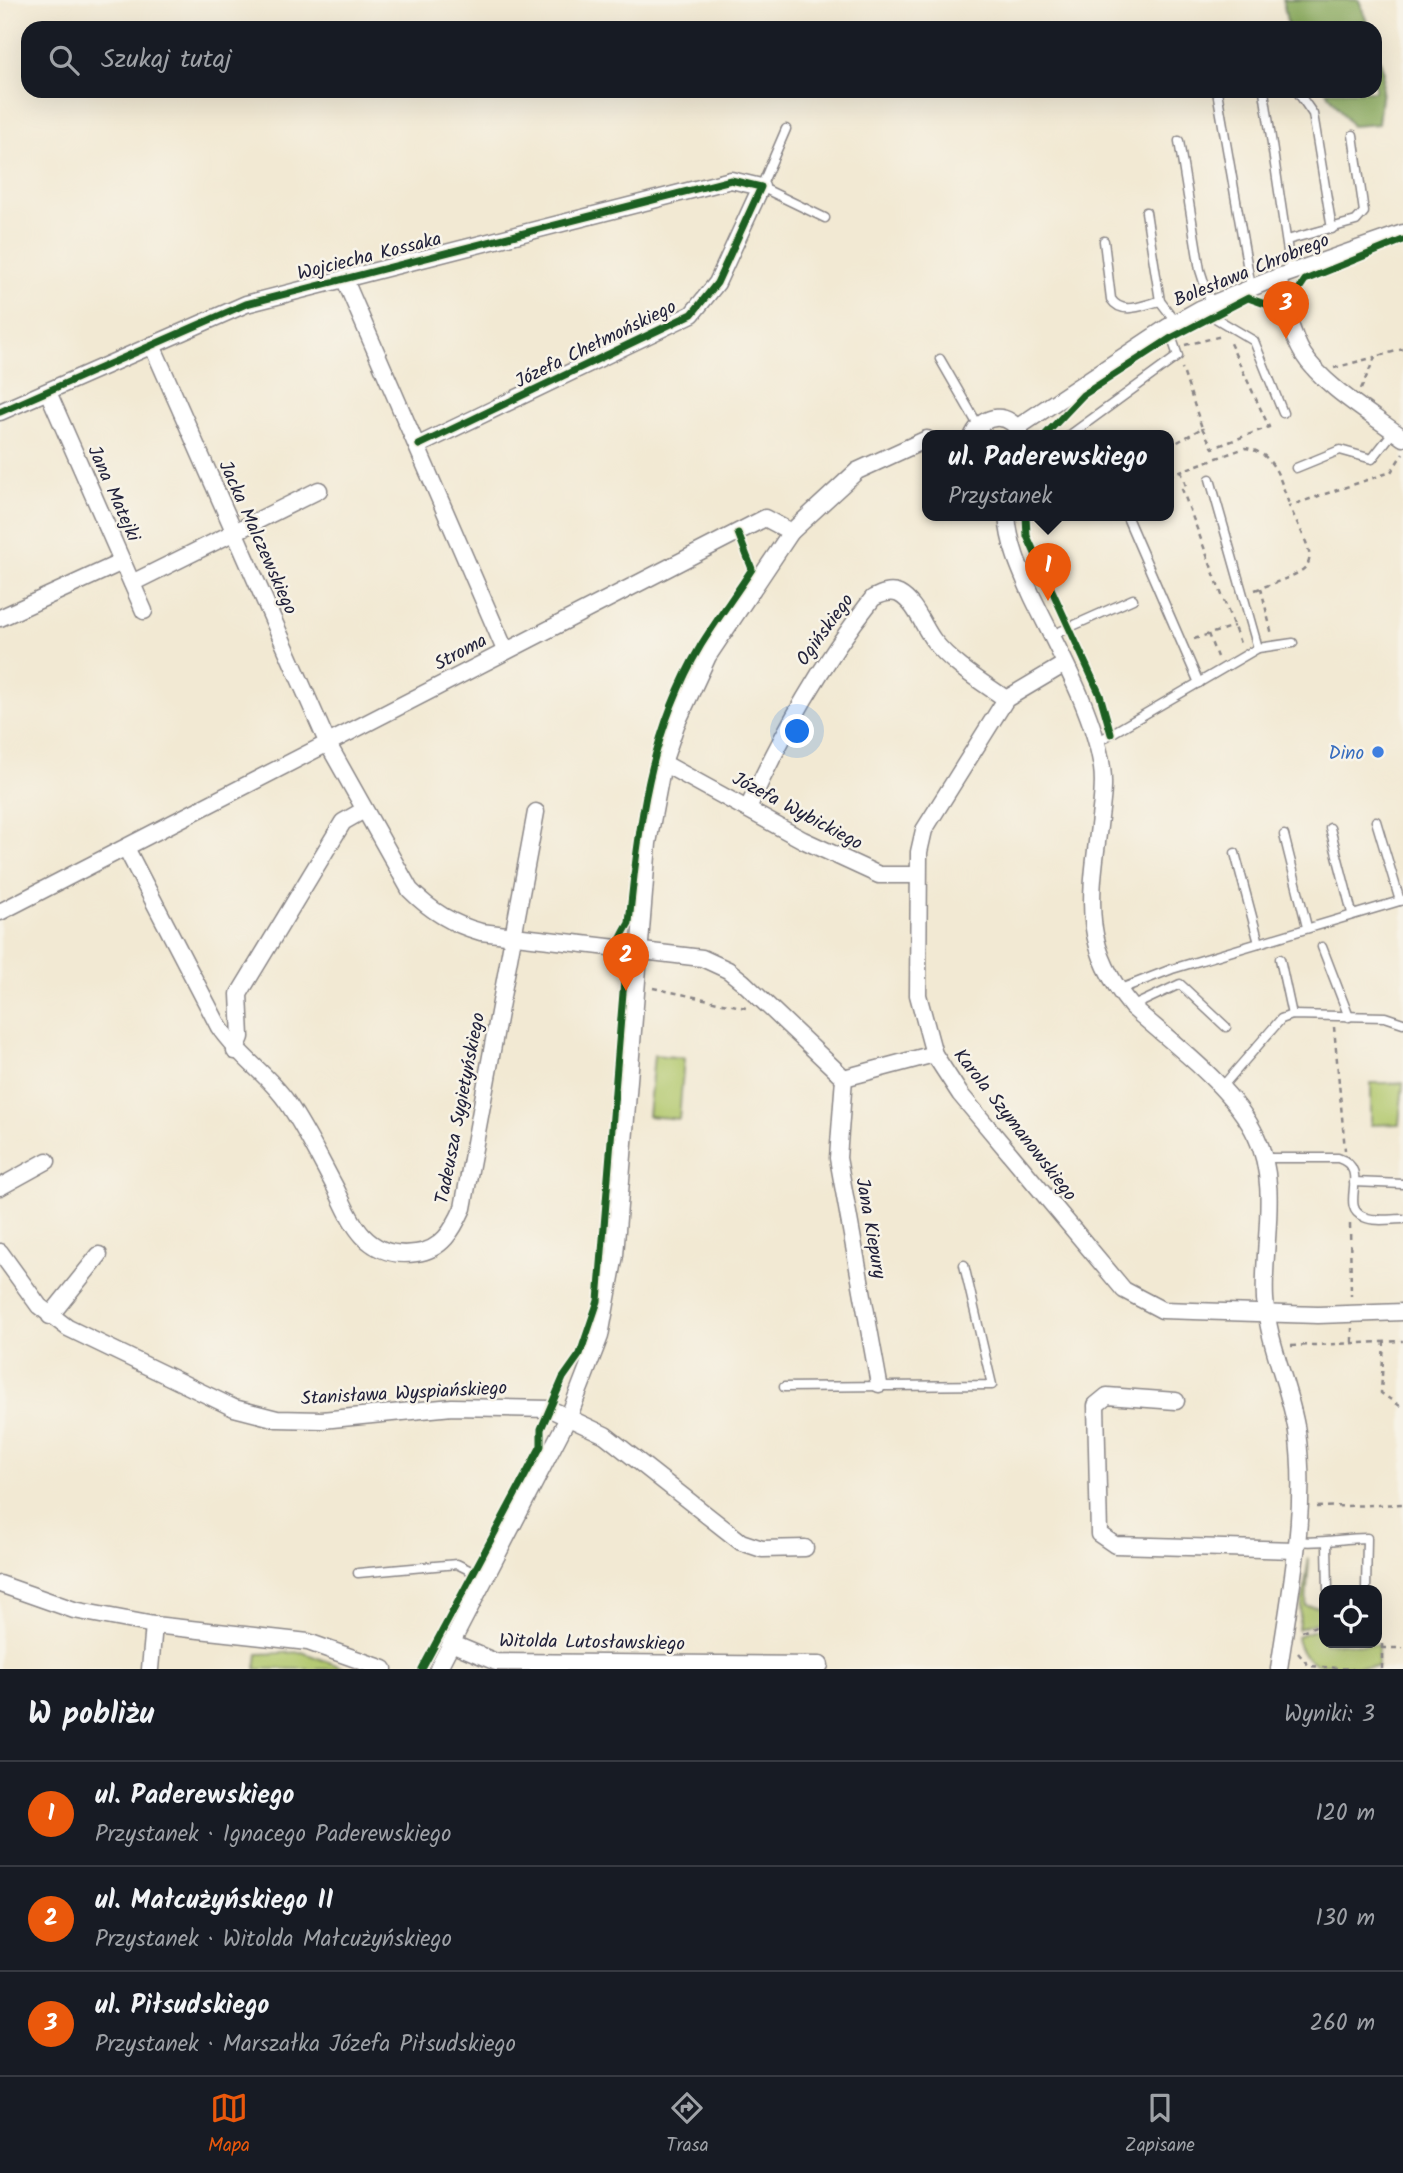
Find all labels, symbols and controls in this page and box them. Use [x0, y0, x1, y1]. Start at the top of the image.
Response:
search box [21, 21, 1382, 98]
text: Szukaj tutaj [101, 39, 232, 81]
icon: search [45, 41, 83, 79]
street label: Wojciecha Kossaka [294, 225, 445, 289]
street label: Bolesława Chrobrego [1169, 226, 1334, 316]
pin: 3 [1263, 281, 1309, 339]
street label: Józefa Chełmońskiego [510, 293, 682, 397]
popup [922, 430, 1174, 521]
text: ul. Paderewskiego [948, 437, 1148, 479]
street label: Jana Matejki [79, 441, 148, 548]
street label: Jacka Malczewskiego [210, 456, 305, 620]
text: Przystanek [948, 479, 1052, 515]
pin: 1 [1025, 543, 1071, 601]
street label: Ogińskiego [789, 588, 862, 673]
street label: Stroma [429, 626, 493, 679]
your location [780, 714, 814, 748]
place label: Dino [1328, 739, 1364, 769]
marker: Dino [1370, 744, 1386, 760]
street label: Józefa Wybickiego [726, 765, 868, 859]
pin: 2 [603, 933, 649, 991]
street label: Tadeusza Sygietyńskiego [428, 1010, 494, 1207]
street label: Karola Szymanowskiego [945, 1042, 1084, 1208]
street label: Jana Kiepury [846, 1175, 894, 1282]
street label: Stanisława Wyspiańskiego [300, 1374, 508, 1414]
map controls [1319, 1585, 1382, 1648]
button: locate [1319, 1585, 1382, 1648]
street label: Witolda Lutosławskiego [499, 1626, 685, 1660]
text: W pobliżu [28, 1691, 154, 1739]
text: Wyniki: 3 [1284, 1697, 1375, 1733]
text: ul. Paderewskiego [95, 1775, 294, 1817]
text: 1 [48, 1796, 54, 1832]
text: 120 m [1315, 1796, 1375, 1832]
text: Przystanek · Ignacego Paderewskiego [95, 1817, 451, 1853]
text: ul. Małcużyńskiego II [95, 1880, 334, 1922]
text: 2 [44, 1901, 58, 1937]
text: 130 m [1316, 1901, 1375, 1937]
text: Przystanek · Witolda Małcużyńskiego [95, 1922, 452, 1958]
text: ul. Piłsudskiego [95, 1985, 269, 2027]
text: 3 [45, 2006, 57, 2042]
text: 260 m [1310, 2006, 1375, 2042]
text: Przystanek · Marszałka Józefa Piłsudskiego [95, 2027, 516, 2063]
tab: Mapa [208, 2089, 250, 2161]
tab: Trasa [666, 2089, 709, 2161]
tab: Zapisane [1125, 2089, 1195, 2161]

